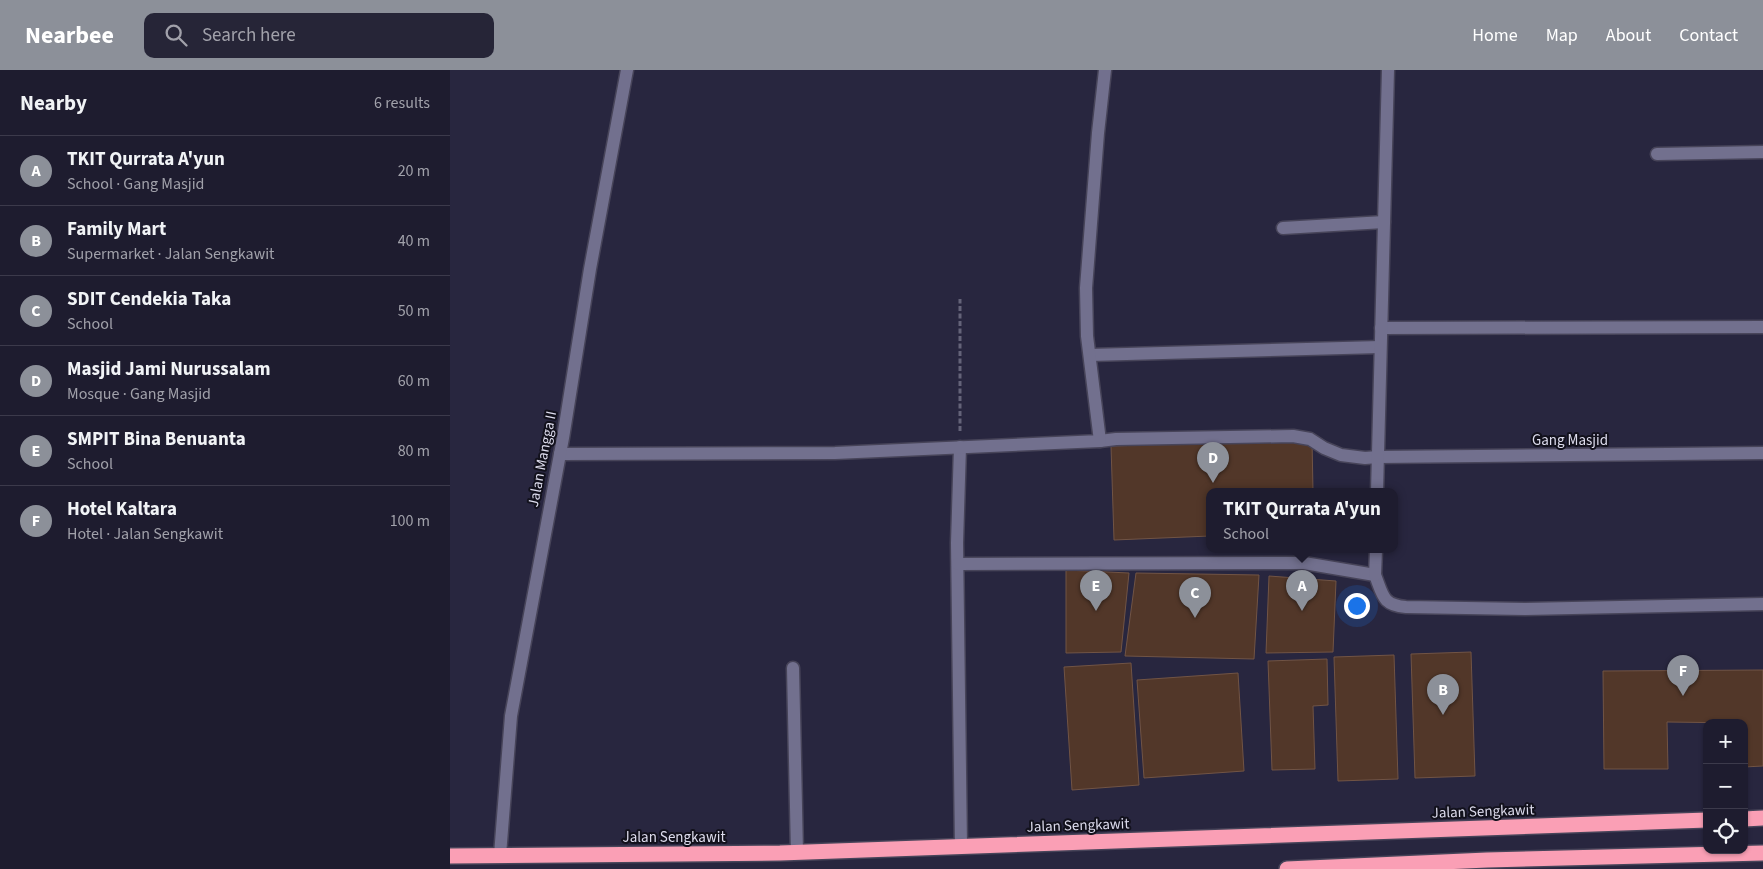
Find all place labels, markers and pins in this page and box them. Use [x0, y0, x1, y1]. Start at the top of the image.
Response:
pin: D [1197, 442, 1229, 483]
pin: E [1080, 570, 1112, 611]
pin: A [1286, 570, 1318, 611]
pin: C [1179, 577, 1211, 618]
pin: F [1667, 655, 1699, 696]
pin: B [1427, 674, 1459, 715]

